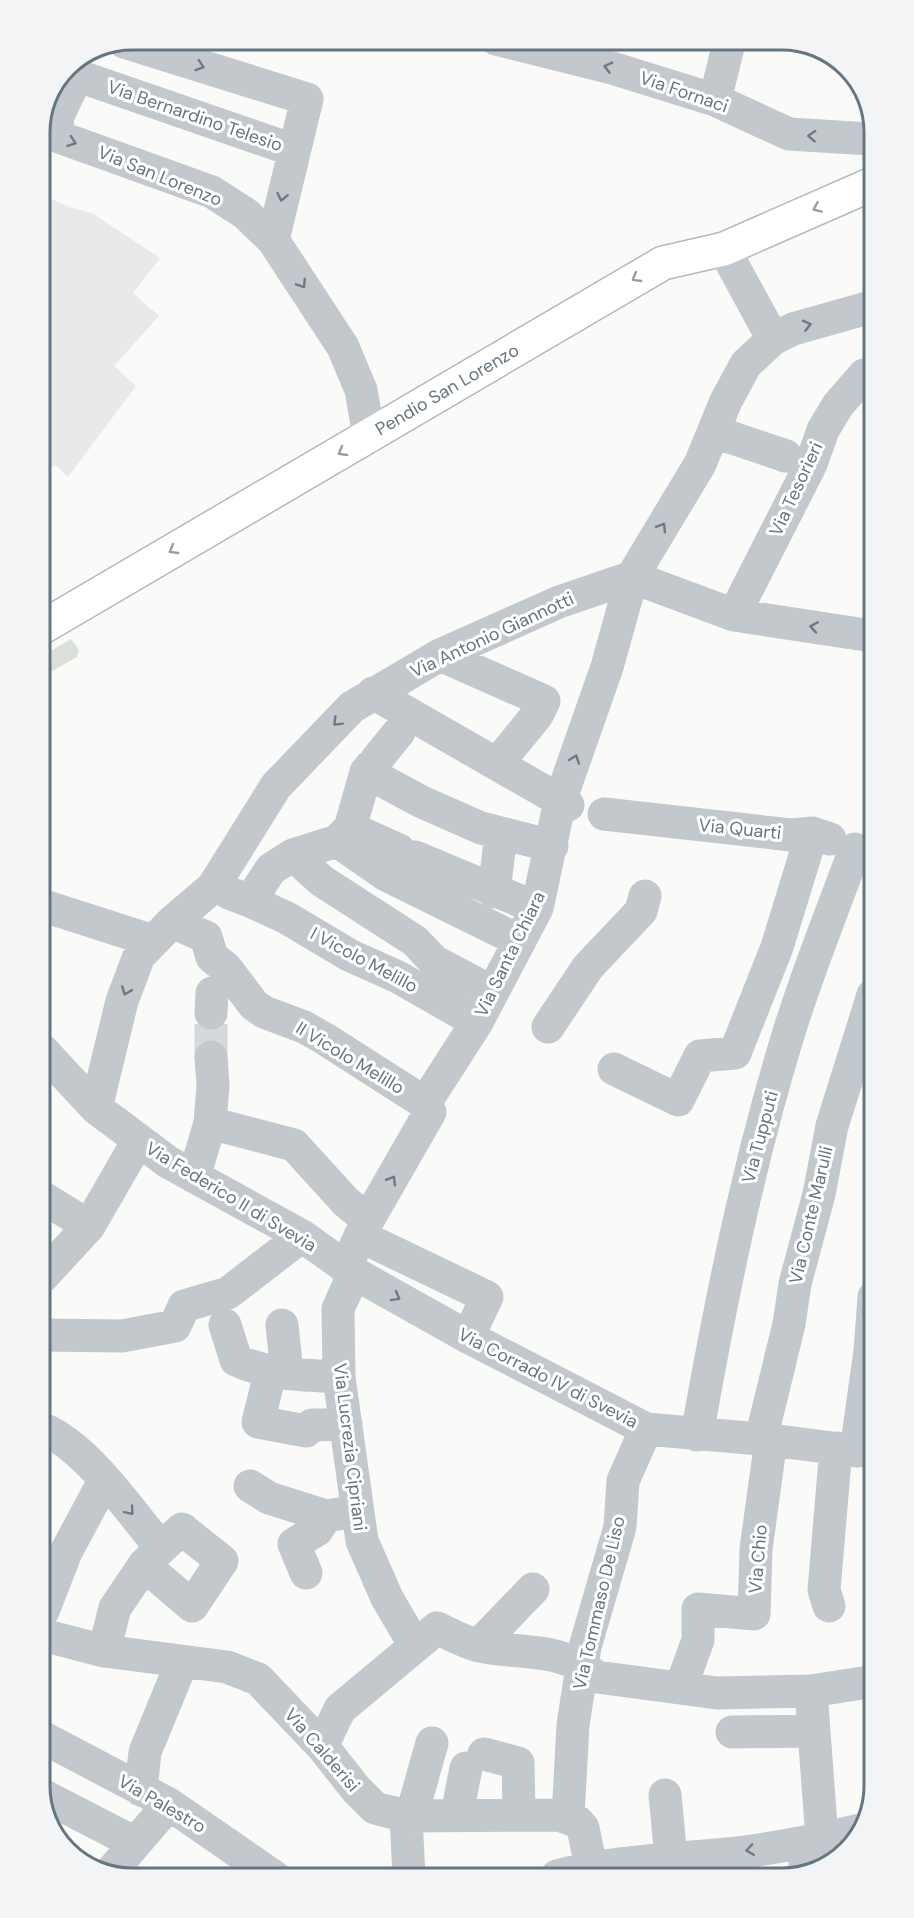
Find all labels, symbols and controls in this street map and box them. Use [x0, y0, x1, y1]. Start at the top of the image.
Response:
one-way arrow [194, 59, 205, 71]
one-way arrow [603, 62, 614, 74]
street label: Via Fornaci [636, 66, 732, 118]
street label: Via Bernardino Telesio [104, 75, 286, 157]
one-way arrow [807, 129, 816, 142]
one-way arrow [66, 134, 77, 147]
street label: Via San Lorenzo [94, 140, 226, 212]
one-way arrow [277, 192, 290, 202]
one-way arrow [812, 201, 823, 213]
one-way arrow [632, 271, 642, 283]
one-way arrow [294, 277, 305, 288]
one-way arrow [802, 320, 812, 333]
street label: Pendio San Lorenzo [371, 338, 523, 441]
street label: Via Tesorieri [764, 438, 828, 540]
one-way arrow [338, 445, 348, 456]
one-way arrow [655, 523, 667, 533]
one-way arrow [169, 543, 179, 555]
street label: Via Antonio Giannotti [406, 587, 578, 683]
one-way arrow [809, 621, 819, 634]
one-way arrow [333, 715, 344, 726]
one-way arrow [567, 754, 580, 765]
street label: Via Quarti [697, 813, 783, 845]
street label: Via Santa Chiara [469, 887, 551, 1021]
street label: I Vicolo Melillo [306, 922, 422, 998]
one-way arrow [121, 985, 133, 996]
street label: II Vicolo Melillo [291, 1016, 409, 1100]
street label: Via Tupputi [736, 1088, 784, 1186]
street label: Via Federico II di Svevia [141, 1136, 321, 1258]
street label: Via Conte Marulli [783, 1144, 839, 1286]
one-way arrow [385, 1176, 396, 1186]
one-way arrow [390, 1290, 400, 1301]
street label: Via Corrado IV di Svevia [454, 1322, 642, 1434]
street label: Via Lucrezia Cipriani [328, 1362, 372, 1532]
one-way arrow [123, 1504, 134, 1515]
street label: Via Tommaso De Liso [567, 1514, 631, 1692]
street label: Via Chio [743, 1523, 773, 1595]
street label: Via Calderisi [279, 1703, 365, 1797]
street label: Via Palestro [114, 1769, 210, 1839]
one-way arrow [745, 1844, 755, 1856]

